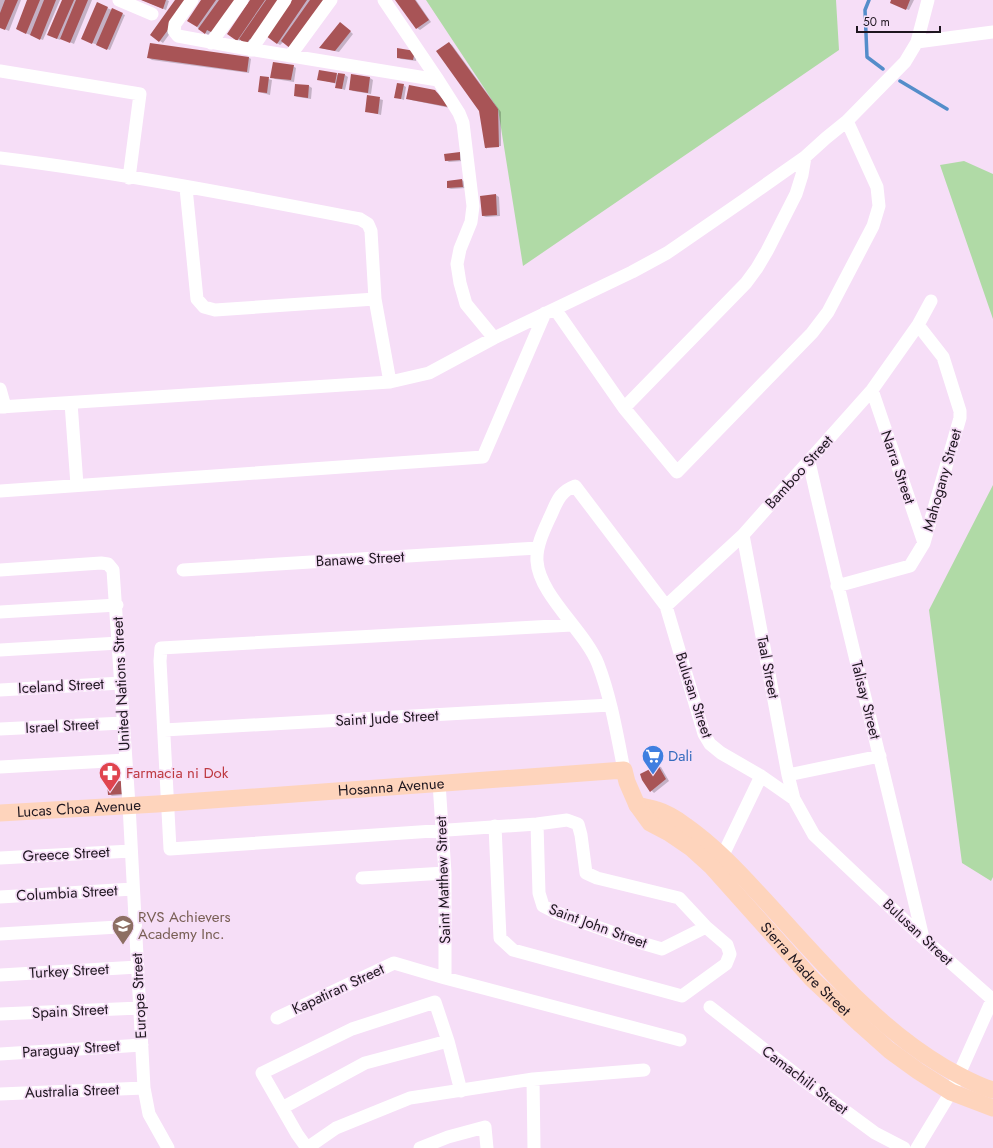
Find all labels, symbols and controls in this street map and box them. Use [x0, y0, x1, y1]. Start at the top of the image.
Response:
scale bar [857, 8, 940, 34]
text: 50 m [863, 13, 890, 31]
street label: Mahogany Street [917, 426, 967, 534]
street label: Narra Street [875, 427, 921, 507]
street label: Bamboo Street [760, 430, 838, 514]
street label: Banawe Street [315, 546, 405, 572]
street label: United Nations Street [106, 616, 135, 752]
street label: Taal Street [751, 634, 785, 701]
street label: Bulusan Street [670, 649, 718, 741]
street label: Talisay Street [846, 658, 886, 742]
street label: Iceland Street [18, 673, 105, 699]
street label: Saint Jude Street [335, 704, 440, 732]
street label: Israel Street [25, 713, 100, 739]
supermarket icon: Dali [640, 743, 666, 776]
place label: Dali [668, 745, 693, 767]
pharmacy icon: Farmacia ni Dok [97, 760, 123, 793]
place label: Farmacia ni Dok [126, 762, 229, 784]
street label: Hosanna Avenue [337, 772, 445, 802]
street label: Lucas Choa Avenue [16, 794, 142, 823]
street label: Saint Matthew Street [430, 815, 456, 944]
street label: Greece Street [22, 841, 111, 867]
street label: Columbia Street [16, 879, 119, 907]
street label: Bulusan Street [878, 894, 958, 971]
street label: Saint John Street [546, 898, 651, 954]
place label: RVS Achievers Academy Inc. [138, 906, 231, 945]
school or university icon: RVS Achievers Academy Inc. [110, 913, 136, 946]
street label: Sierra Madre Street [755, 917, 856, 1021]
street label: Europe Street [126, 952, 152, 1039]
street label: Turkey Street [29, 958, 110, 984]
street label: Kapatiran Street [288, 958, 388, 1020]
street label: Spain Street [31, 998, 109, 1024]
street label: Paraguay Street [21, 1035, 121, 1063]
street label: Camachili Street [757, 1040, 853, 1120]
street label: Australia Street [24, 1078, 120, 1104]

